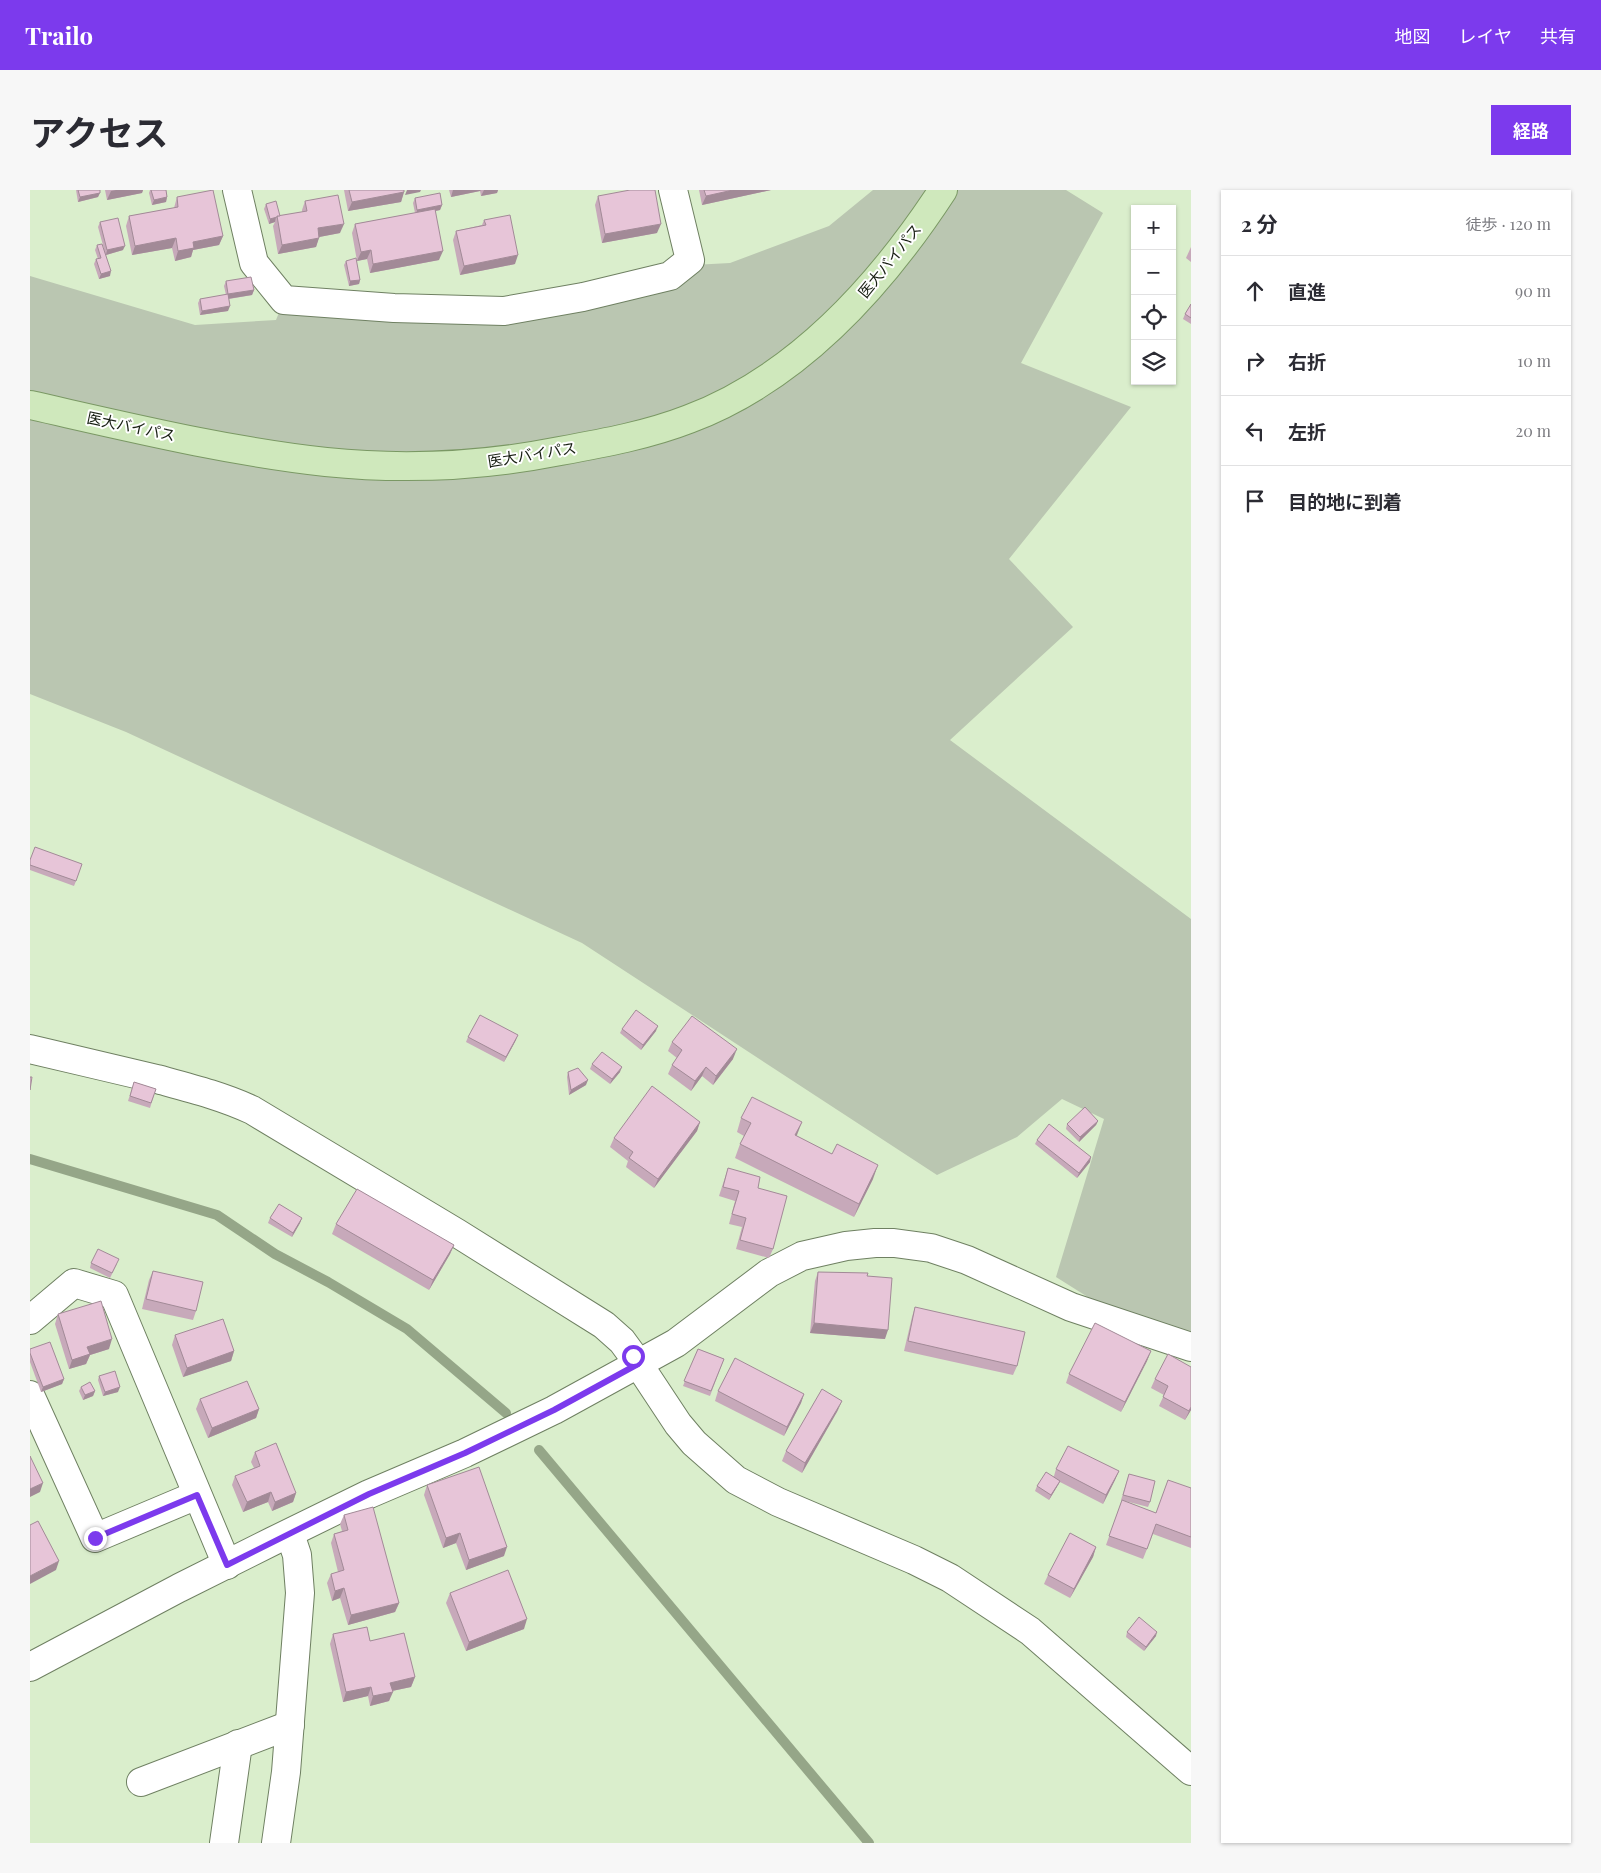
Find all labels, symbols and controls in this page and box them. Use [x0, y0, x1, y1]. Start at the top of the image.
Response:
text: Trailo [25, 19, 93, 51]
text: 地図 [1395, 24, 1431, 48]
text: レイヤ [1459, 24, 1512, 48]
text: 共有 [1540, 24, 1576, 48]
button: 経路 [1491, 105, 1571, 155]
text: アクセス [30, 108, 168, 155]
map controls [1131, 205, 1176, 385]
button: + [1131, 205, 1176, 250]
text: 2 分 [1241, 209, 1278, 237]
text: 徒歩 · 120 m [1465, 213, 1551, 234]
street label: 医大バイパス [853, 219, 925, 302]
button: − [1131, 250, 1176, 295]
icon: ahead [1241, 277, 1269, 305]
text: 直進 [1288, 278, 1326, 304]
text: 90 m [1515, 280, 1551, 301]
button: locate [1131, 295, 1176, 340]
button: layers [1131, 340, 1176, 385]
icon: right [1241, 347, 1269, 375]
text: 右折 [1288, 348, 1326, 374]
text: 10 m [1517, 350, 1551, 371]
street label: 医大バイパス [85, 407, 177, 445]
icon: left [1241, 417, 1269, 445]
text: 左折 [1288, 418, 1326, 444]
text: 20 m [1516, 420, 1551, 441]
street label: 医大バイパス [486, 437, 578, 471]
icon: arrive [1241, 487, 1269, 515]
text: 目的地に到着 [1288, 488, 1402, 514]
route start [622, 1345, 645, 1368]
route end [84, 1527, 107, 1550]

